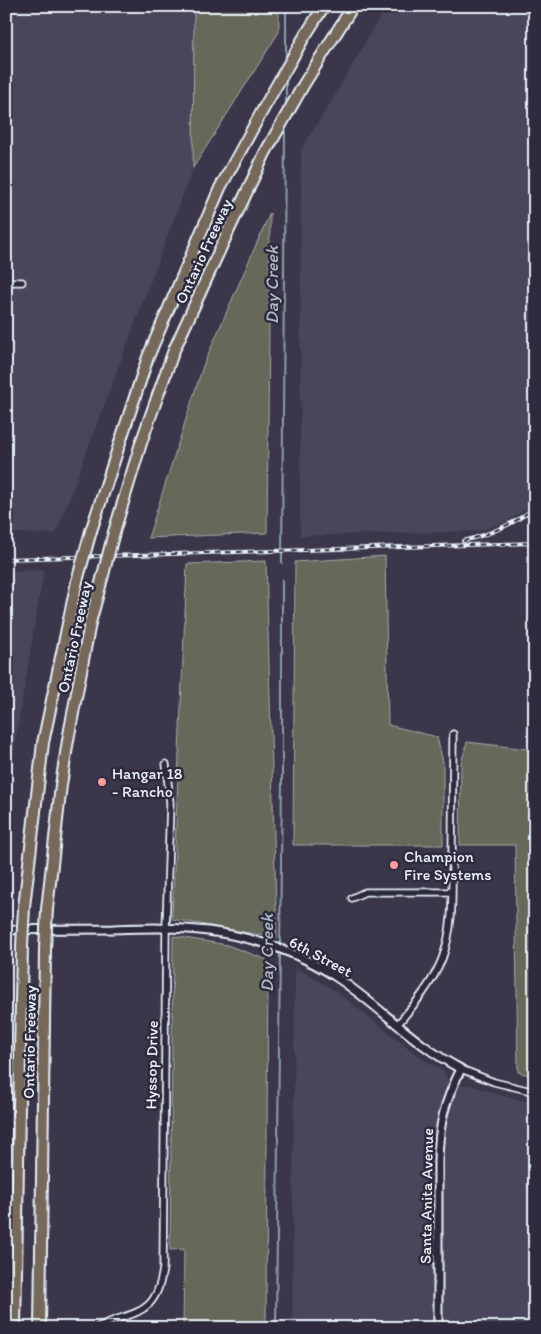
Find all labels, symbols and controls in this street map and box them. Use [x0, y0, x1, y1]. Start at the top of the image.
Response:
street label: Ontario Freeway [171, 195, 236, 307]
water label: Day Creek [261, 244, 283, 324]
street label: Ontario Freeway [53, 579, 96, 695]
place label: Hangar 18 - Rancho [112, 764, 183, 801]
marker: Hangar 18 - Rancho [96, 776, 108, 788]
place label: Champion Fire Systems [404, 847, 491, 884]
marker: Champion Fire Systems [388, 859, 400, 871]
water label: Day Creek [256, 912, 278, 992]
street label: 6th Street [286, 932, 356, 981]
street label: Ontario Freeway [19, 985, 40, 1099]
street label: Hyssop Drive [141, 1020, 162, 1110]
street label: Santa Anita Avenue [416, 1128, 437, 1264]

